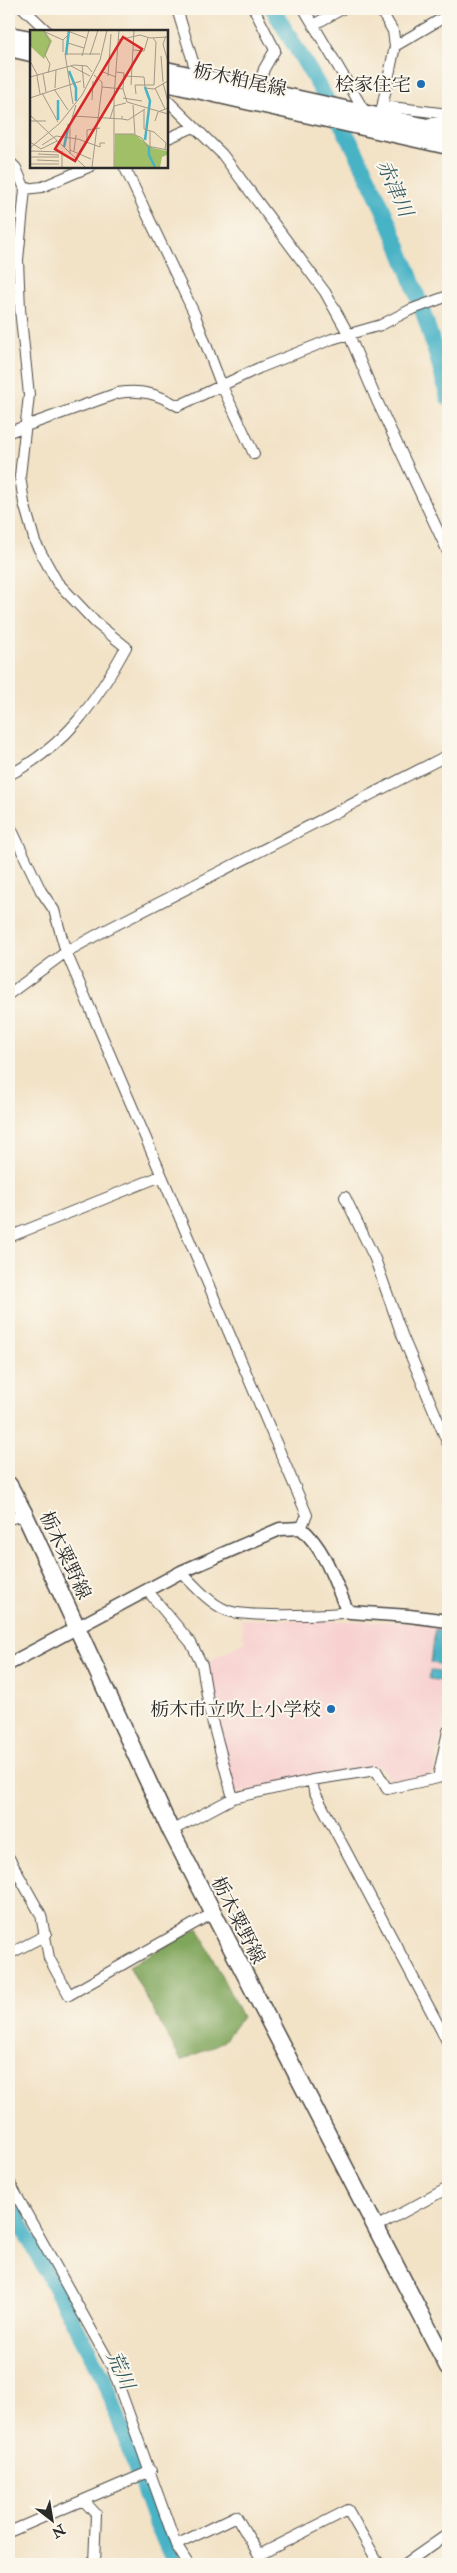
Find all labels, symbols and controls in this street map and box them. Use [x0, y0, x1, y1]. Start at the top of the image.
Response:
inset map [30, 30, 168, 168]
street label: 栃木粕尾線 [191, 58, 289, 102]
place label: 桧家住宅 [335, 73, 411, 97]
marker: 桧家住宅 [415, 78, 427, 90]
water label: 赤津川 [371, 156, 419, 223]
street label: 栃木粟野線 [34, 1507, 96, 1604]
place label: 栃木市立吹上小学校 [150, 1698, 321, 1722]
marker: 栃木市立吹上小学校 [325, 1703, 337, 1715]
street label: 栃木粟野線 [206, 1873, 270, 1968]
water label: 荒川 [101, 2347, 141, 2395]
north arrow [28, 2496, 78, 2546]
text: N [48, 2520, 69, 2541]

